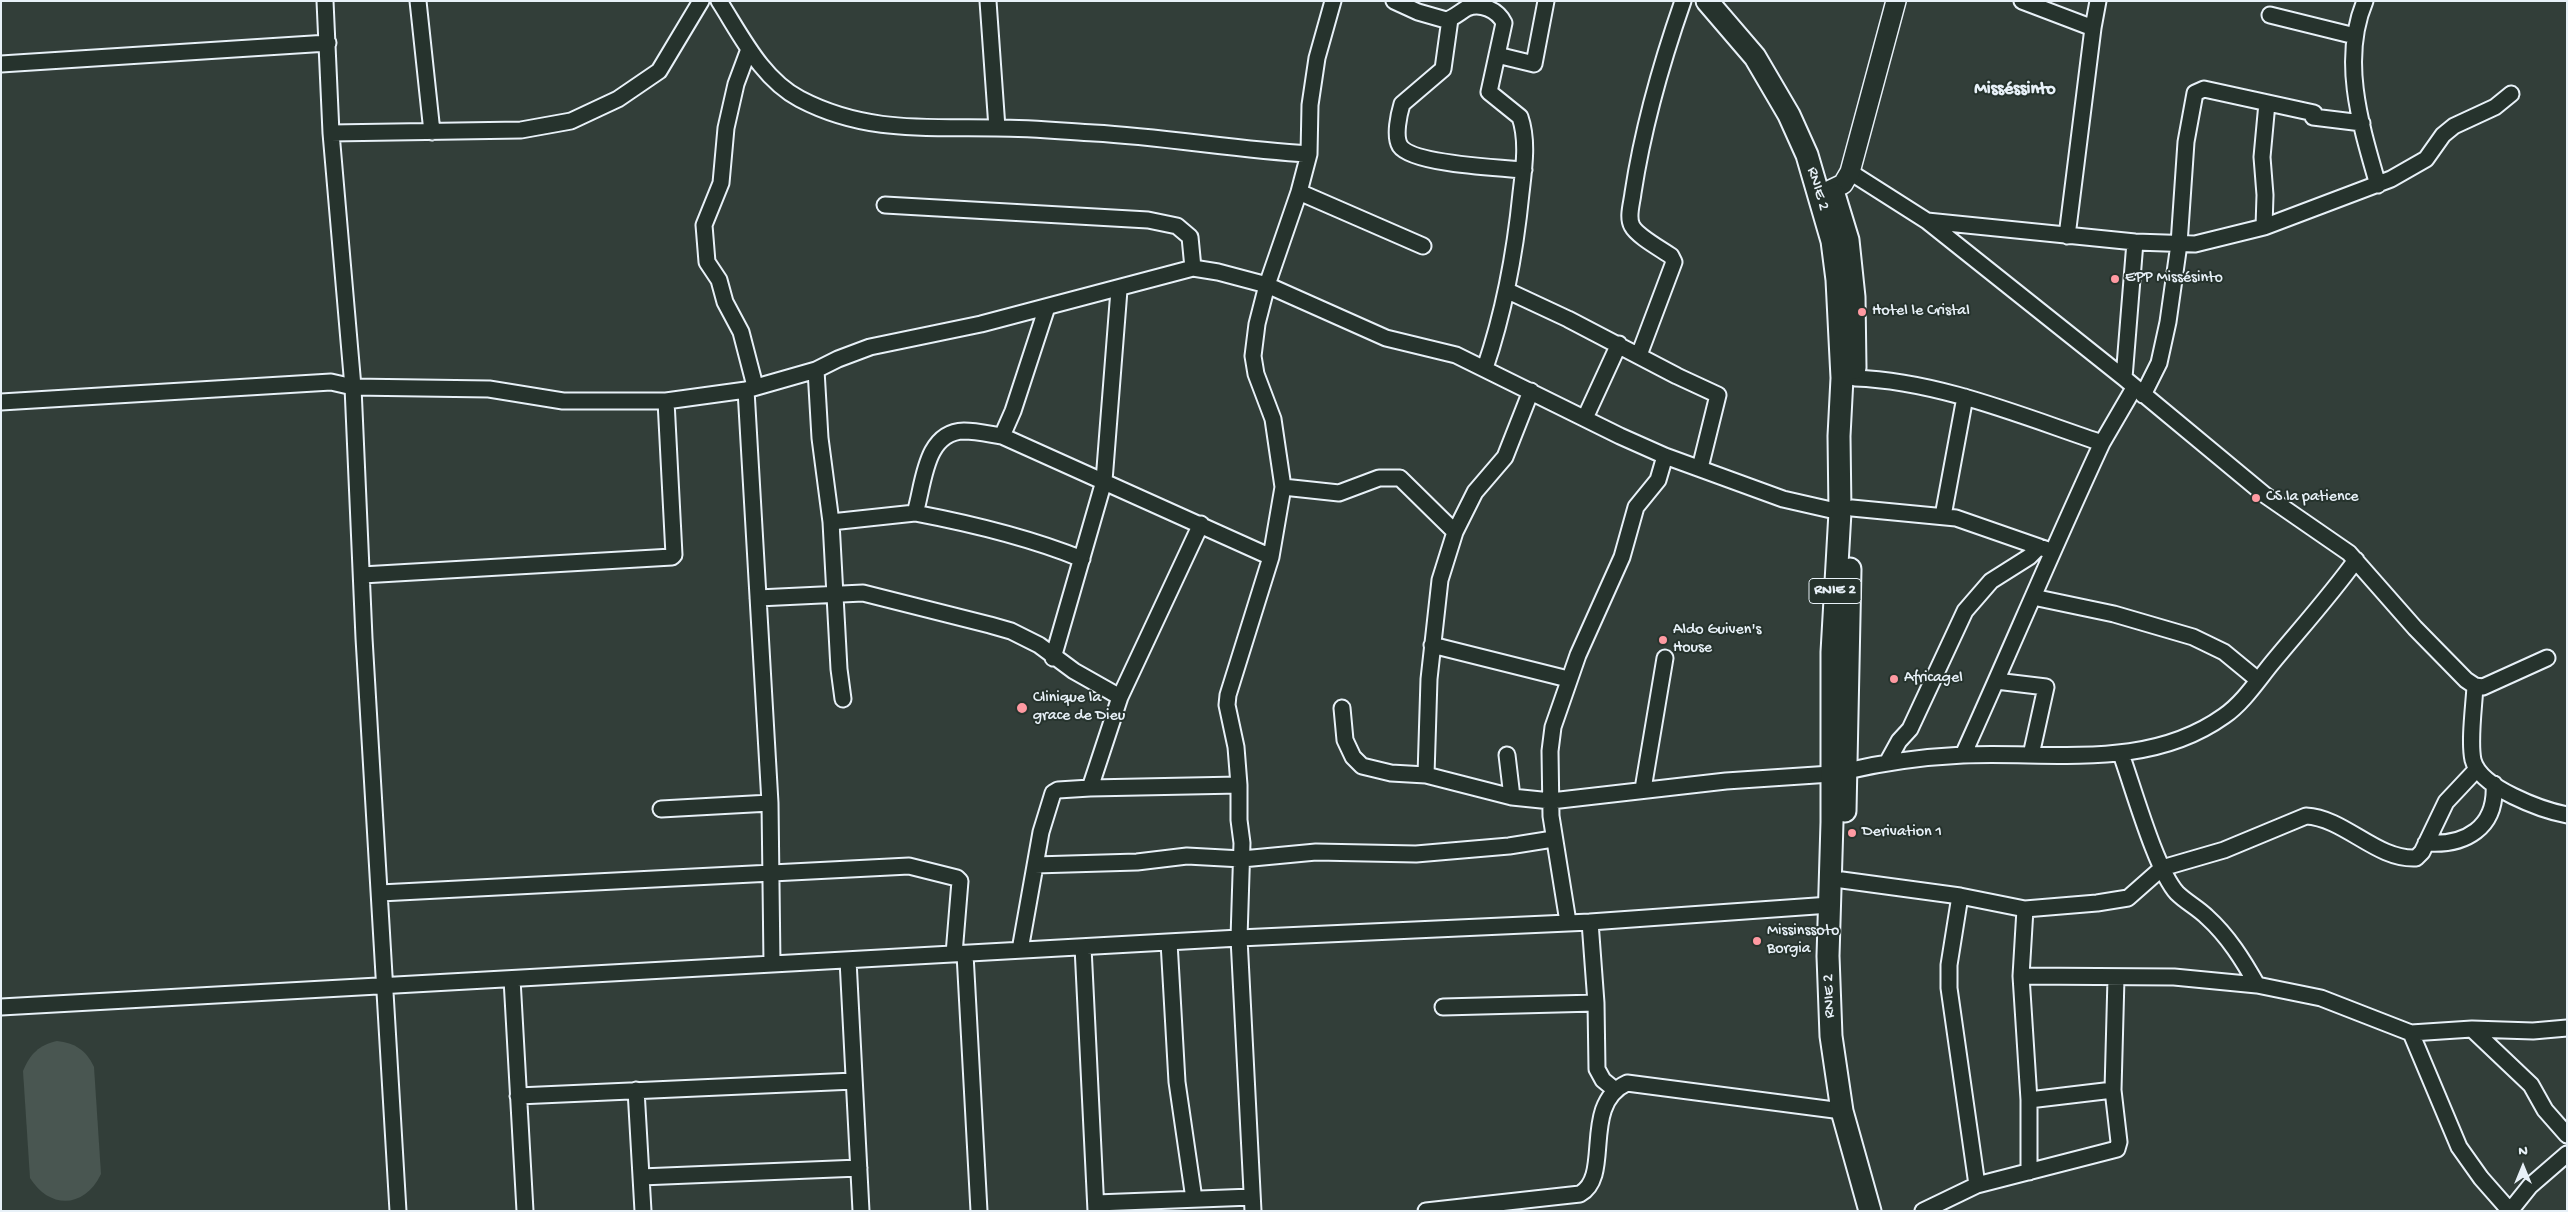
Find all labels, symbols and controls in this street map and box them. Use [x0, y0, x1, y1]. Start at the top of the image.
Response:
district label: Misséssinto [1974, 79, 2056, 101]
street label: RNIE 2 [1801, 165, 1833, 213]
place label: EPP Missésinto [2125, 269, 2223, 289]
marker: EPP Missésinto [2109, 273, 2121, 285]
place label: Hotel le Cristal [1872, 302, 1970, 322]
marker: Hotel le Cristal [1856, 306, 1868, 318]
place label: CS la patience [2266, 488, 2358, 508]
marker: CS la patience [2250, 492, 2262, 504]
road number: RNIE 2 [1809, 578, 1861, 604]
place label: Aldo Guiven's House [1673, 621, 1761, 659]
marker: Aldo Guiven's House [1657, 634, 1669, 646]
place label: Africagel [1904, 669, 1963, 689]
marker: Africagel [1888, 673, 1900, 685]
place label: Clinique la grace de Dieu [1033, 689, 1125, 727]
marker: Clinique la grace de Dieu [1015, 701, 1029, 715]
place label: Derivation 1 [1862, 823, 1942, 843]
marker: Derivation 1 [1846, 827, 1858, 839]
place label: Missinssoto Borgia [1767, 922, 1839, 960]
marker: Missinssoto Borgia [1751, 935, 1763, 947]
street label: RNIE 2 [1820, 974, 1840, 1018]
north arrow [2498, 1142, 2548, 1192]
text: N [2518, 1143, 2528, 1160]

